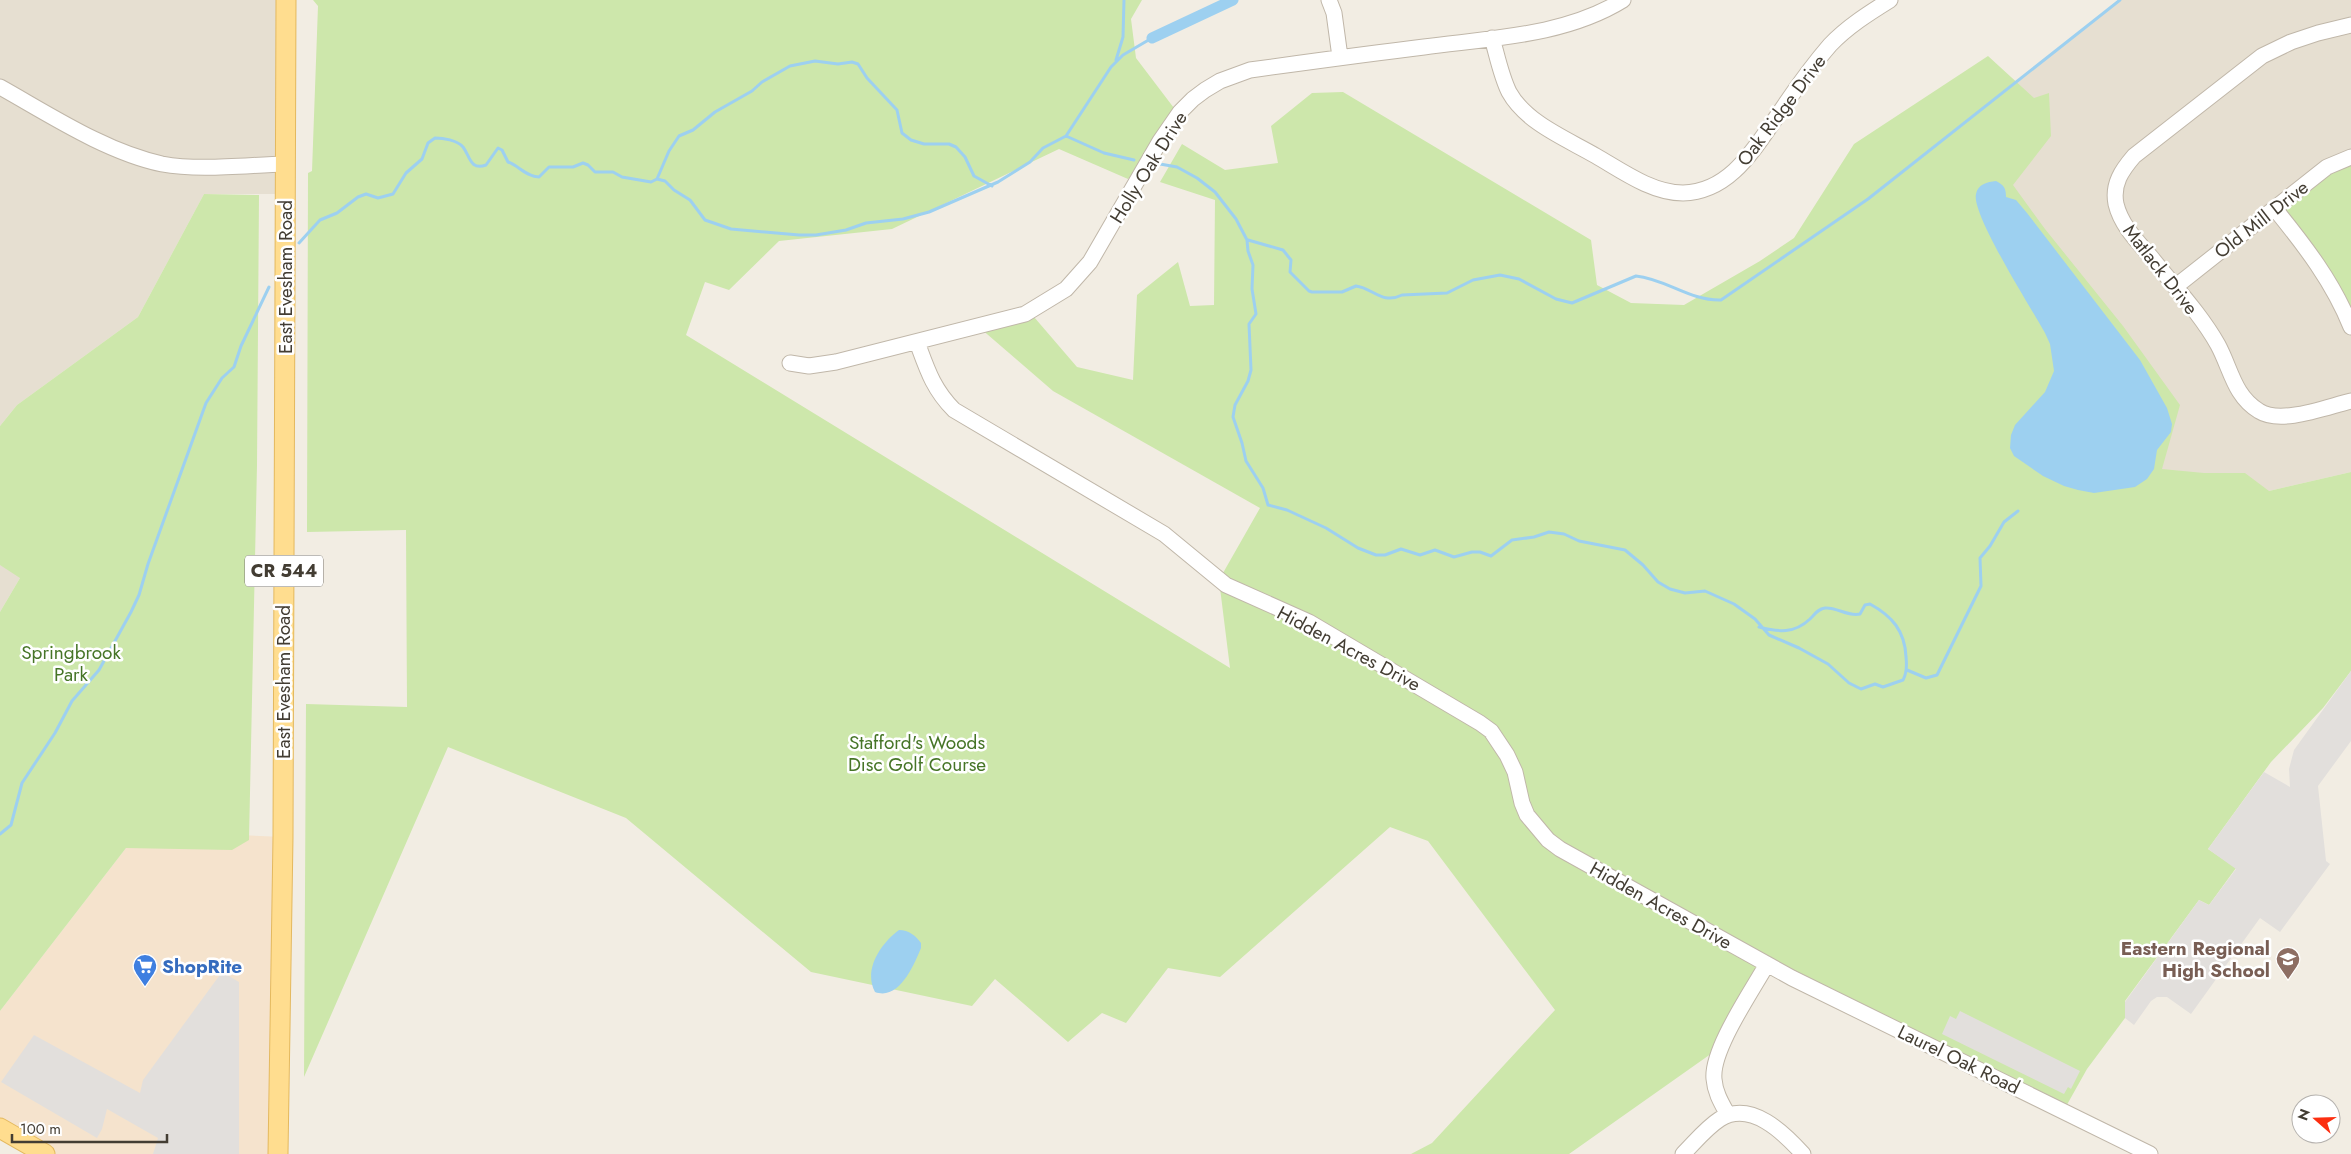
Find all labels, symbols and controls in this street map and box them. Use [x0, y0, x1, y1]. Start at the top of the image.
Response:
street label: Oak Ridge Drive [1731, 49, 1832, 172]
street label: Holly Oak Drive [1103, 106, 1194, 228]
street label: Old Mill Drive [2209, 174, 2314, 265]
street label: East Evesham Road [272, 200, 299, 354]
street label: Matlack Drive [2117, 218, 2205, 320]
road number: CR 544 [245, 556, 323, 586]
street label: Hidden Acres Drive [1272, 599, 1425, 698]
street label: East Evesham Road [270, 605, 297, 759]
park label: Springbrook Park [21, 639, 121, 688]
park label: Stafford's Woods Disc Golf Course [848, 729, 986, 778]
street label: Hidden Acres Drive [1585, 855, 1737, 956]
place label: Eastern Regional High School [2121, 935, 2270, 984]
school or university icon: Eastern Regional High School [2275, 946, 2301, 980]
supermarket icon: ShopRite [132, 953, 158, 987]
place label: ShopRite [162, 953, 242, 980]
street label: Laurel Oak Road [1893, 1018, 2024, 1101]
north arrow [2291, 1094, 2341, 1144]
text: N [2292, 1106, 2315, 1123]
scale bar [12, 1112, 168, 1144]
text: 100 m [20, 1118, 61, 1140]

